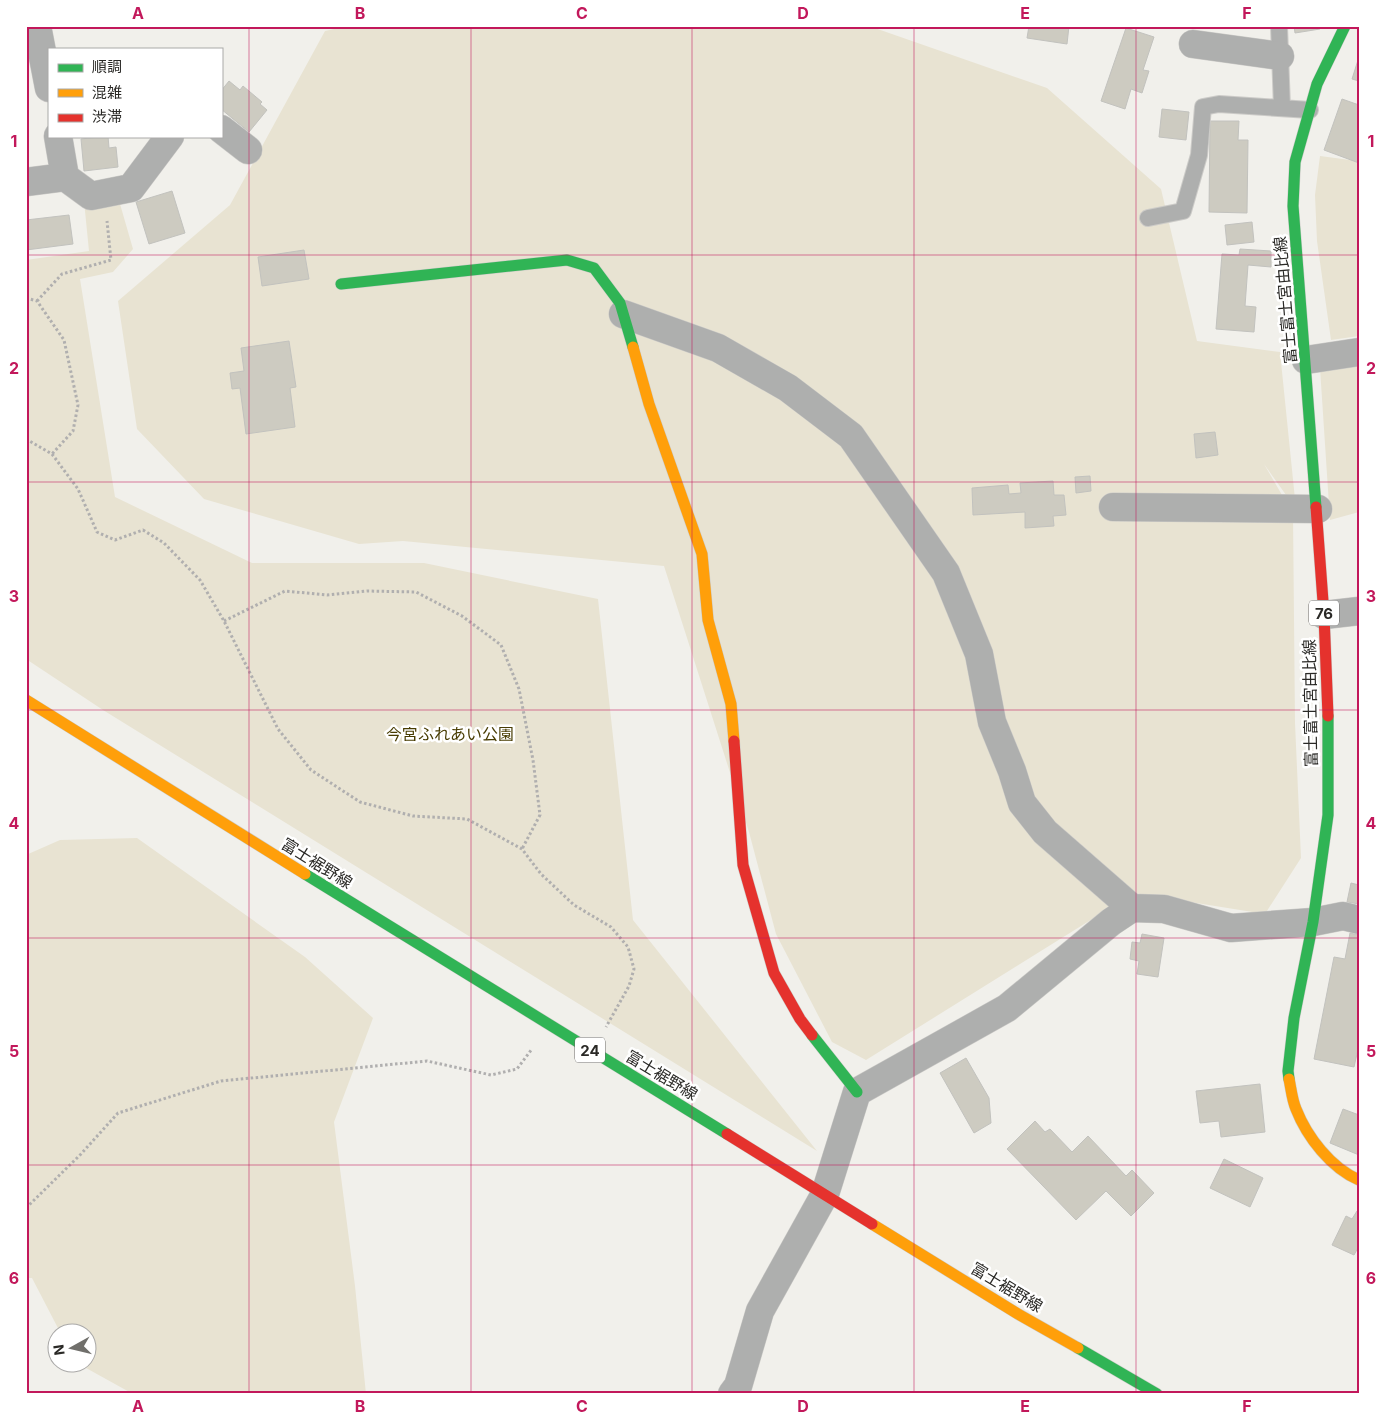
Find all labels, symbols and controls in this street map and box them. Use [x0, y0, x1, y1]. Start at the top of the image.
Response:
text: A [132, 3, 144, 23]
text: B [355, 3, 365, 23]
text: C [576, 3, 588, 23]
text: D [797, 3, 809, 23]
text: E [1020, 3, 1030, 23]
text: F [1242, 3, 1252, 23]
legend [48, 48, 222, 138]
text: 順調 [92, 57, 122, 76]
text: 混雑 [92, 83, 122, 102]
text: 渋滞 [92, 107, 122, 126]
text: 1 [11, 131, 17, 151]
text: 1 [1368, 131, 1374, 151]
street label: 富士富士宮由比線 [1269, 235, 1301, 365]
text: 2 [9, 358, 19, 378]
text: 2 [1366, 358, 1376, 378]
text: 3 [9, 586, 19, 606]
text: 3 [1366, 586, 1376, 606]
road number: 76 [1309, 600, 1339, 626]
street label: 富士富士宮由比線 [1299, 639, 1321, 767]
park label: 今宮ふれあい公園 [386, 724, 514, 744]
text: 4 [9, 813, 20, 833]
text: 4 [1366, 813, 1377, 833]
street label: 富士裾野線 [278, 833, 356, 893]
road number: 24 [575, 1038, 605, 1062]
text: 5 [9, 1041, 19, 1061]
text: 5 [1366, 1041, 1376, 1061]
street label: 富士裾野線 [623, 1046, 701, 1104]
street label: 富士裾野線 [968, 1258, 1046, 1316]
text: 6 [9, 1268, 19, 1288]
text: 6 [1366, 1268, 1376, 1288]
north arrow [48, 1322, 98, 1372]
text: N [49, 1343, 68, 1356]
text: A [132, 1396, 144, 1416]
text: B [355, 1396, 365, 1416]
text: C [576, 1396, 588, 1416]
text: D [797, 1396, 809, 1416]
text: E [1020, 1396, 1030, 1416]
text: F [1242, 1396, 1252, 1416]

